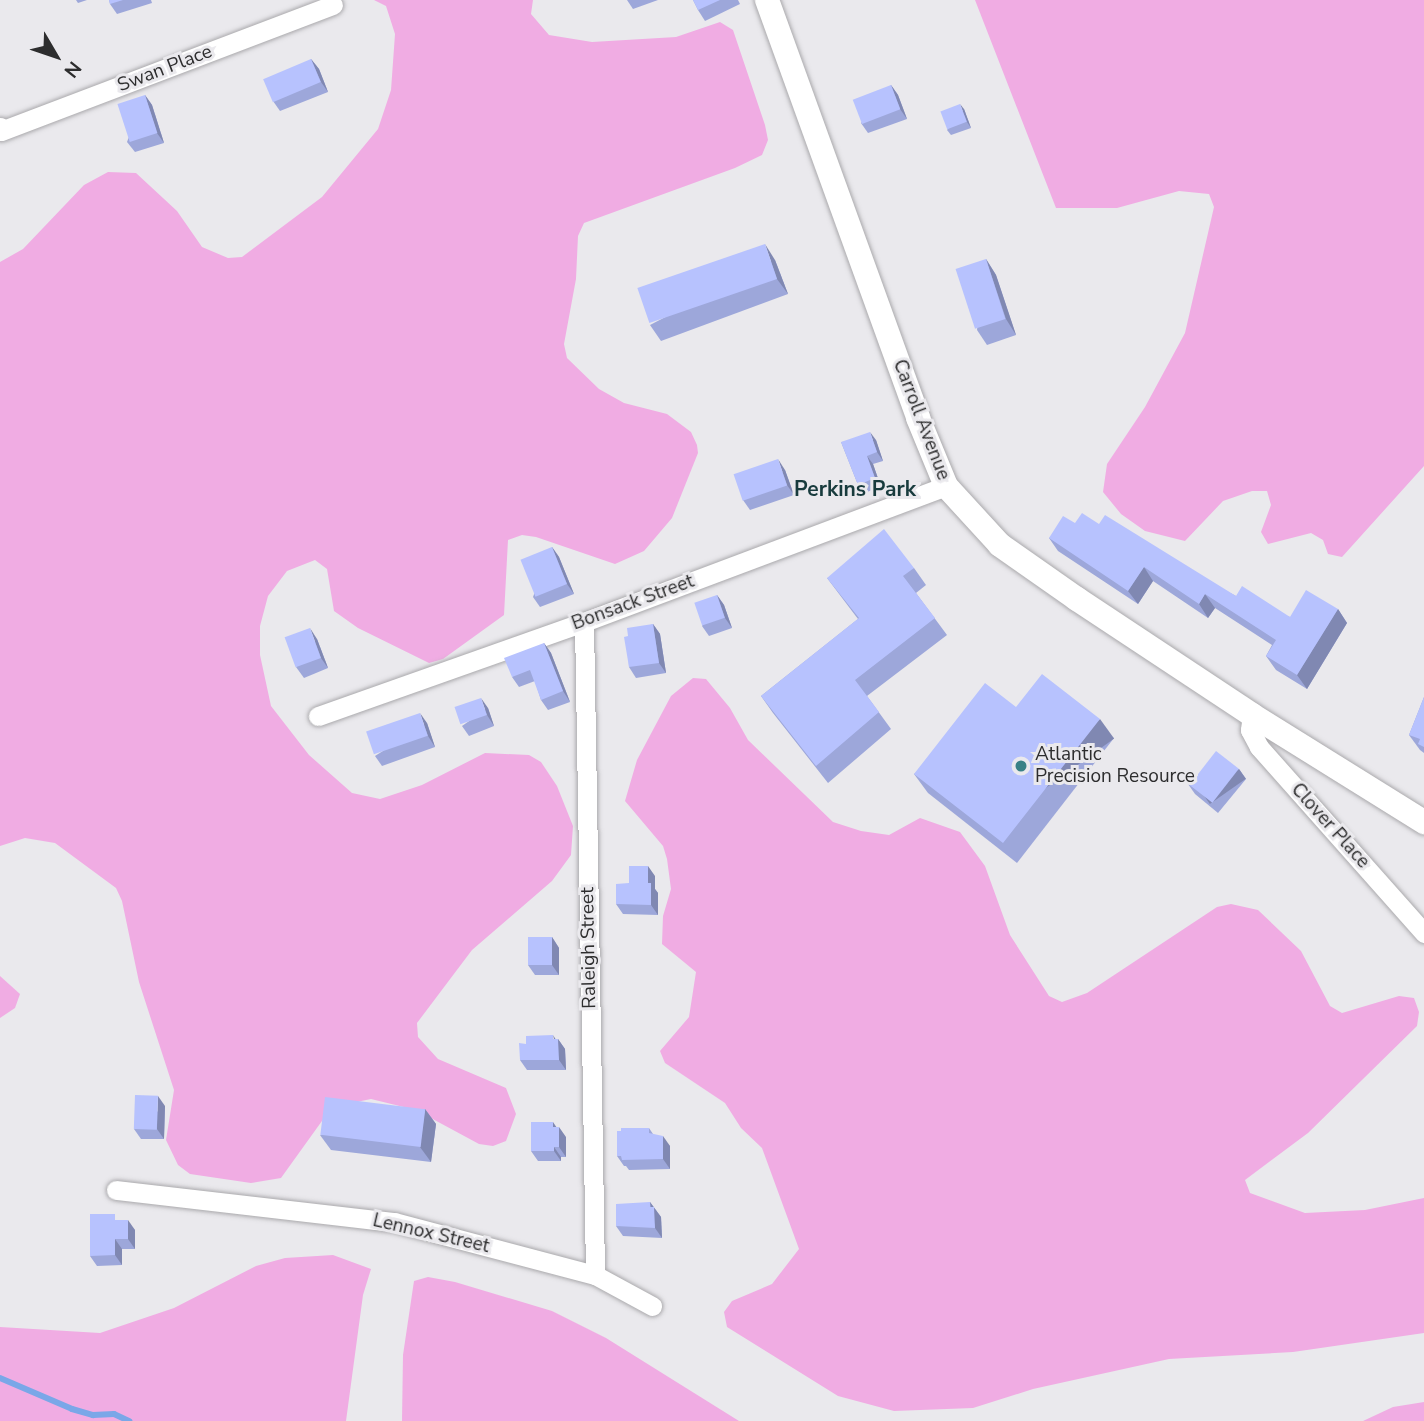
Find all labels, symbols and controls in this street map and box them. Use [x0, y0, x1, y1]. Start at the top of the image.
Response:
north arrow [21, 21, 91, 91]
street label: Swan Place [114, 41, 216, 97]
text: N [58, 56, 87, 83]
street label: Carroll Avenue [888, 356, 954, 484]
district label: Perkins Park [794, 476, 916, 502]
street label: Bonsack Street [569, 570, 697, 636]
place label: Atlantic Precision Resource [1035, 744, 1195, 788]
marker: Atlantic Precision Resource [1013, 758, 1029, 774]
street label: Clover Place [1286, 779, 1374, 873]
street label: Raleigh Street [577, 887, 601, 1009]
street label: Lennox Street [370, 1210, 492, 1258]

